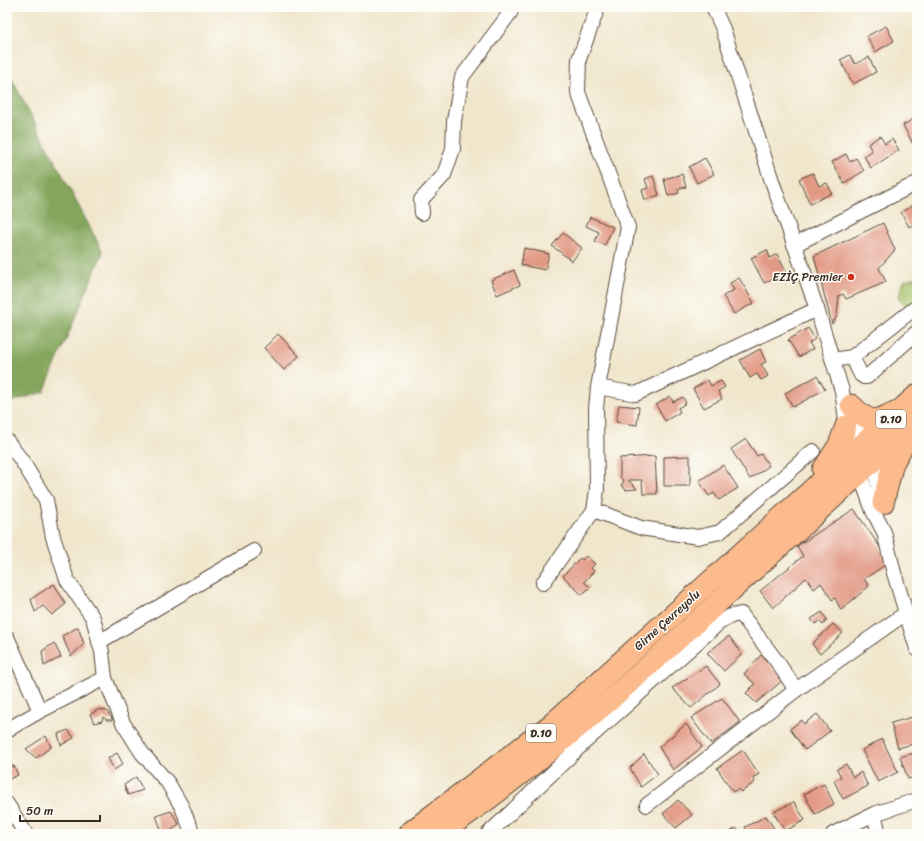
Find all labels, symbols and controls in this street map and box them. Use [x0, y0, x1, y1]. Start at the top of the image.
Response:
place label: EZİÇ Premier [772, 266, 844, 288]
marker: EZİÇ Premier [846, 272, 856, 282]
road number: D.10 [876, 410, 906, 428]
street label: Girne Çevreyolu [629, 583, 706, 656]
road number: D.10 [526, 724, 556, 742]
scale bar [20, 797, 100, 823]
text: 50 m [26, 800, 53, 822]

